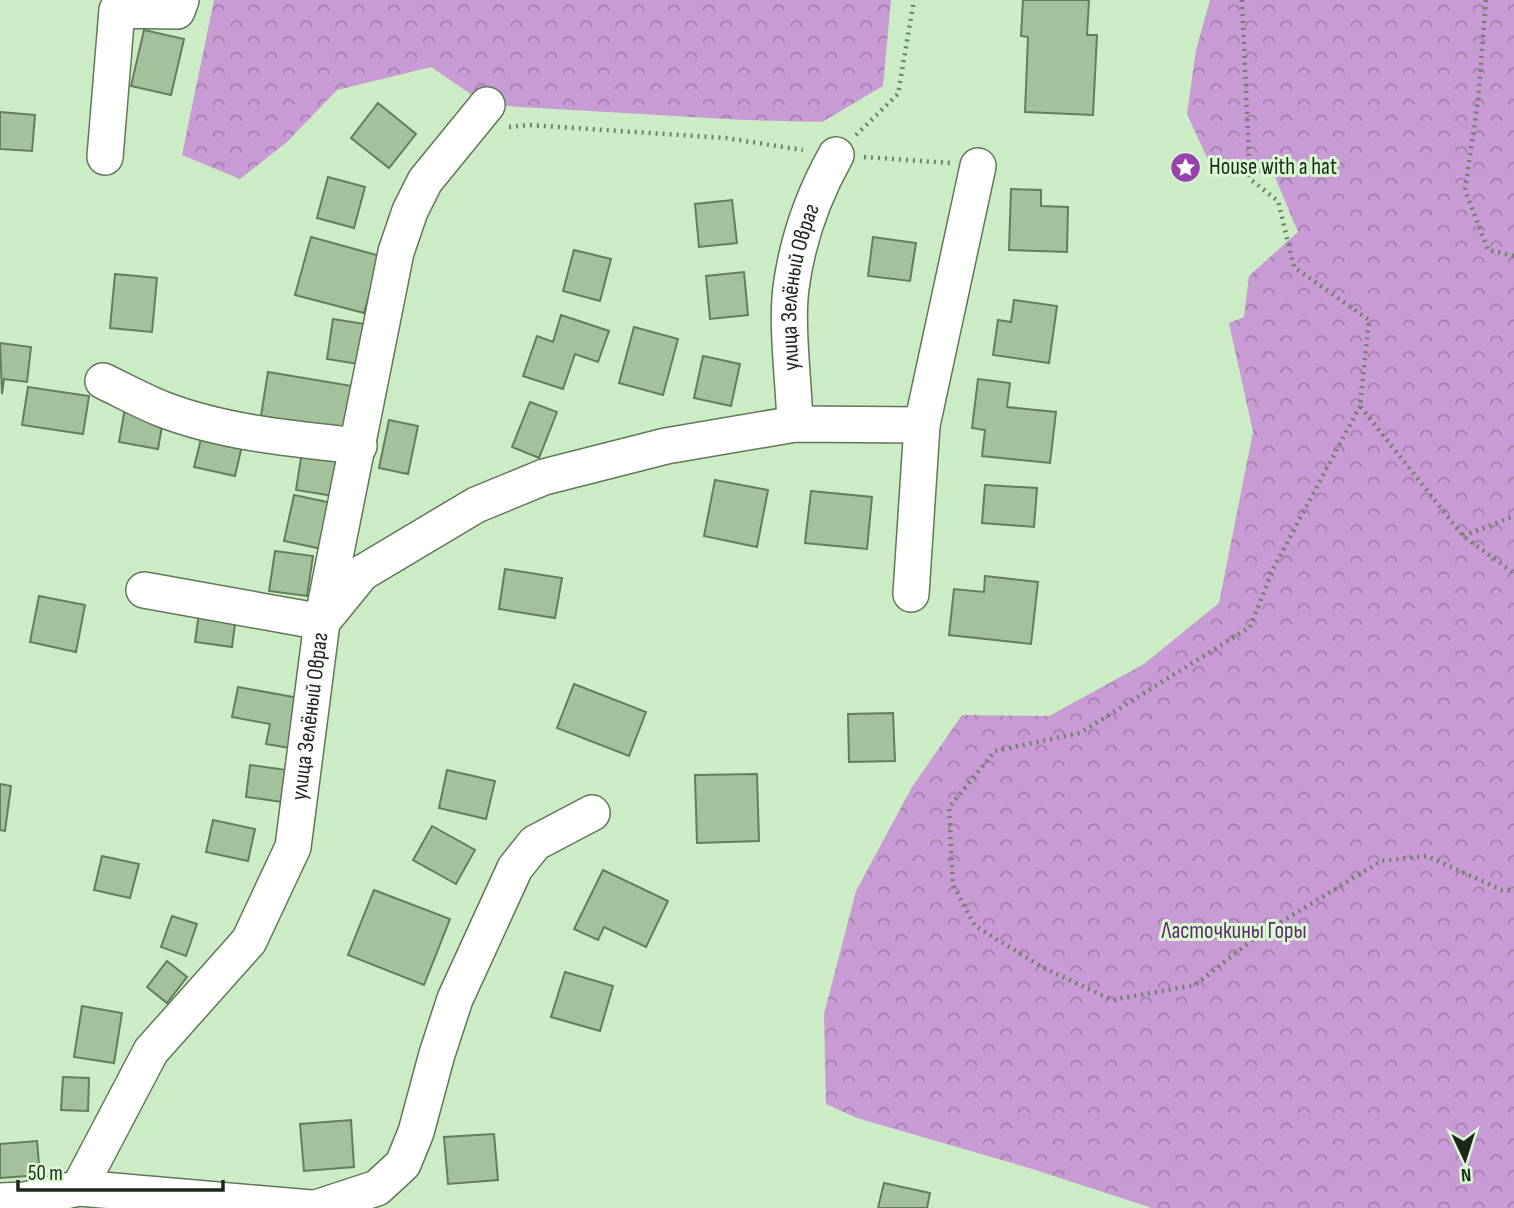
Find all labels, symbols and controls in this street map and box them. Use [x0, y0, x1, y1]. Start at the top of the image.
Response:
place icon: House with a hat [1169, 150, 1203, 184]
place label: House with a hat [1209, 153, 1337, 181]
street label: улица Зелёный Овраг [775, 200, 826, 372]
street label: улица Зелёный Овраг [285, 631, 335, 802]
park label: Ласточкины Горы [1160, 917, 1307, 945]
north arrow [1430, 1124, 1500, 1194]
scale bar [18, 1148, 222, 1192]
text: 50 m [28, 1161, 63, 1186]
text: N [1460, 1163, 1472, 1186]

